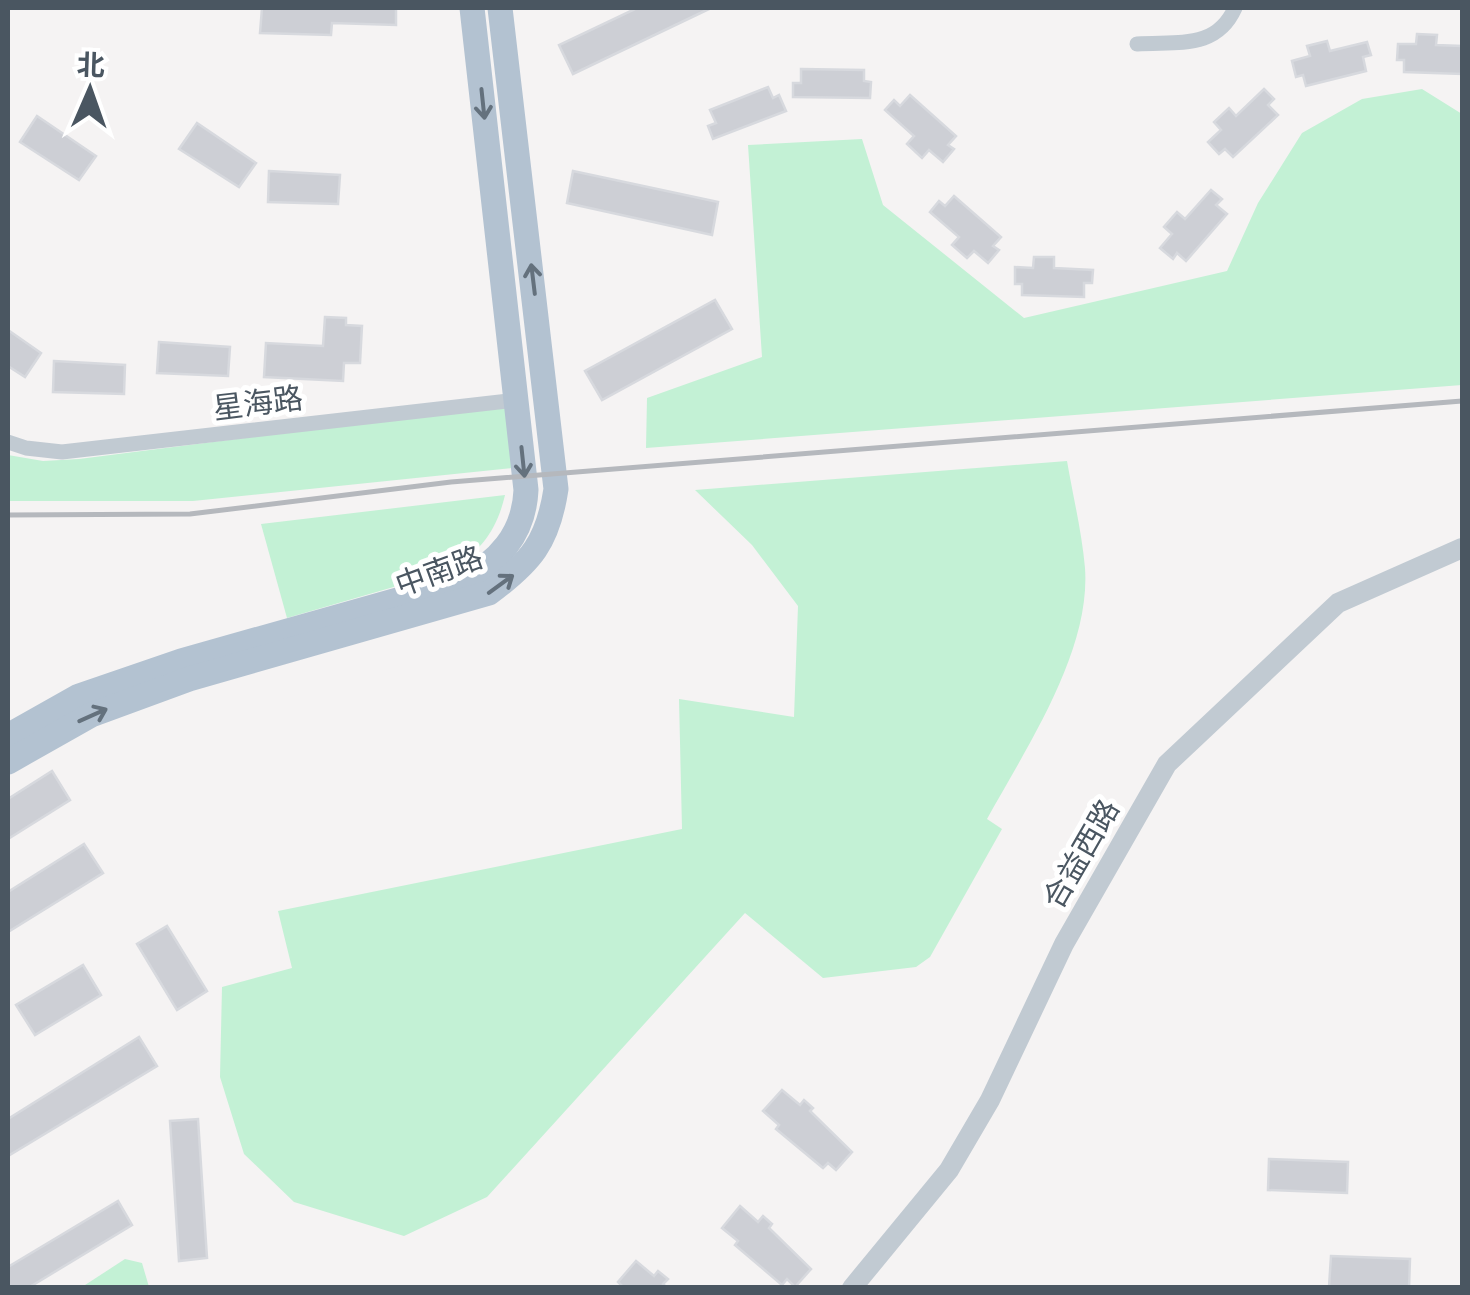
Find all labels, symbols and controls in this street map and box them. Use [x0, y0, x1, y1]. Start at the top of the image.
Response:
north arrow [40, 40, 140, 140]
text: 北 [76, 49, 105, 82]
one-way arrow [474, 88, 493, 120]
one-way arrow [523, 264, 542, 296]
street label: 星海路 [211, 380, 305, 426]
one-way arrow [514, 446, 533, 478]
street label: 中南路 [391, 539, 487, 603]
one-way arrow [487, 573, 514, 594]
one-way arrow [77, 705, 107, 724]
street label: 合益西路 [1036, 793, 1126, 915]

